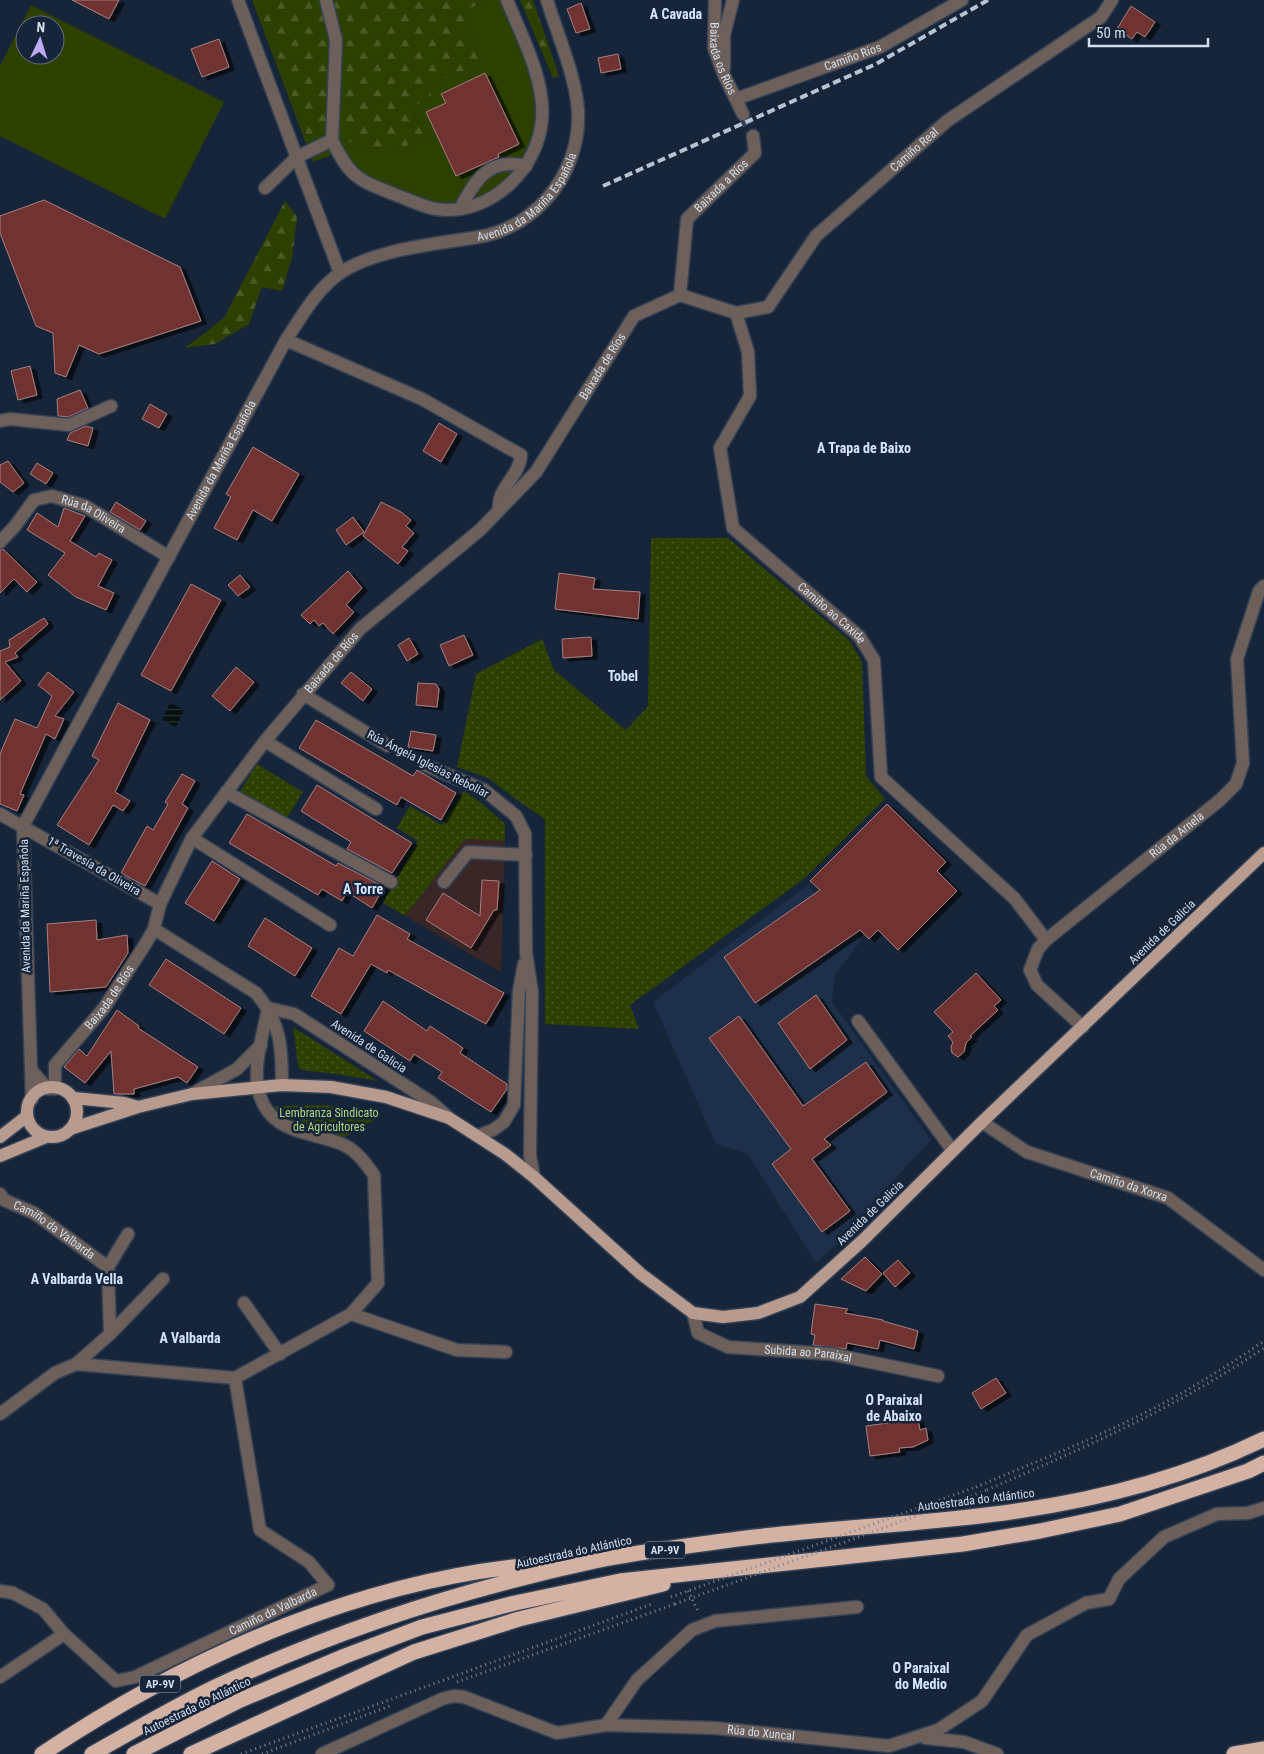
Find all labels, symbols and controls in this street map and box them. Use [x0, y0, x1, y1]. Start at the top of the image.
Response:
district label: A Cavada [650, 6, 703, 22]
north arrow [15, 15, 65, 65]
scale bar [1089, 15, 1208, 47]
text: N [36, 19, 46, 35]
street label: Baixada os Ríos [707, 22, 739, 97]
text: 50 m [1096, 24, 1126, 42]
street label: Camiño Ríos [822, 40, 883, 74]
street label: Camiño Real [887, 125, 941, 175]
street label: Avenida da Mariña Española [476, 151, 579, 244]
street label: Baixada a Ríos [691, 156, 751, 215]
street label: Baixada de Ríos [576, 331, 628, 402]
street label: Avenida da Mariña Española [183, 398, 259, 522]
district label: A Trapa de Baixo [817, 440, 911, 456]
street label: Rúa da Oliveira [60, 492, 128, 536]
street label: Camiño ao Caxide [795, 580, 869, 646]
street label: Baixada de Ríos [302, 629, 361, 696]
district label: Tobel [608, 668, 638, 684]
street label: Rúa Ángela Iglesias Rebollar [365, 726, 492, 801]
street label: Rúa da Arnela [1147, 809, 1207, 861]
street label: 1ª Travesía da Oliveira [45, 834, 143, 899]
street label: Avenida da Mariña Española [17, 839, 33, 973]
district label: A Torre [343, 881, 383, 897]
street label: Avenida de Galicia [1126, 897, 1198, 967]
street label: Baixada de Ríos [82, 962, 137, 1032]
street label: Avenida de Galicia [329, 1016, 410, 1076]
park label: Lembranza Sindicato de Agricultores [279, 1106, 379, 1134]
street label: Camiño da Xorxa [1088, 1166, 1169, 1204]
street label: Avenida de Galicia [834, 1178, 906, 1248]
street label: Camiño da Valbarda [11, 1198, 98, 1262]
district label: A Valbarda Vella [31, 1271, 124, 1287]
district label: A Valbarda [159, 1330, 221, 1346]
street label: Subida ao Paraixal [764, 1342, 853, 1365]
district label: O Paraixal de Abaixo [865, 1392, 923, 1424]
street label: Autoestrada do Atlántico [917, 1486, 1035, 1514]
street label: Autoestrada do Atlántico [515, 1533, 633, 1571]
road number: AP-9V [645, 1542, 685, 1558]
street label: Camiño da Valbarda [227, 1584, 319, 1638]
district label: O Paraixal do Medio [892, 1660, 950, 1692]
street label: Autoestrada do Atlántico [141, 1674, 253, 1738]
road number: AP-9V [140, 1676, 180, 1692]
street label: Rúa do Xuncal [727, 1722, 795, 1743]

